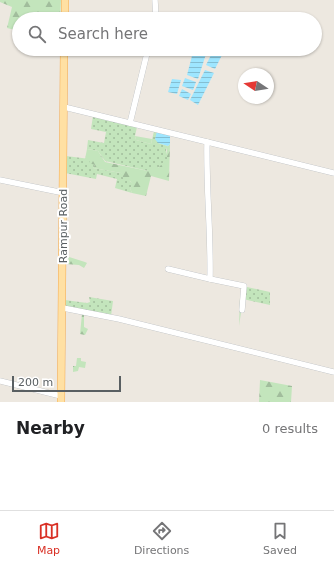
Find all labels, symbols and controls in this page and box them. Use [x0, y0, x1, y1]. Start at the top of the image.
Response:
search box [12, 12, 322, 56]
icon: search [26, 23, 48, 45]
text: Search here [58, 25, 148, 43]
north arrow [238, 68, 274, 104]
street label: Rampur Road [57, 189, 70, 263]
scale bar [12, 374, 121, 393]
text: 200 m [18, 376, 53, 389]
text: Nearby [16, 418, 85, 438]
text: 0 results [262, 421, 318, 436]
tab: Map [37, 520, 60, 557]
tab: Directions [134, 520, 189, 557]
tab: Saved [263, 520, 297, 557]

